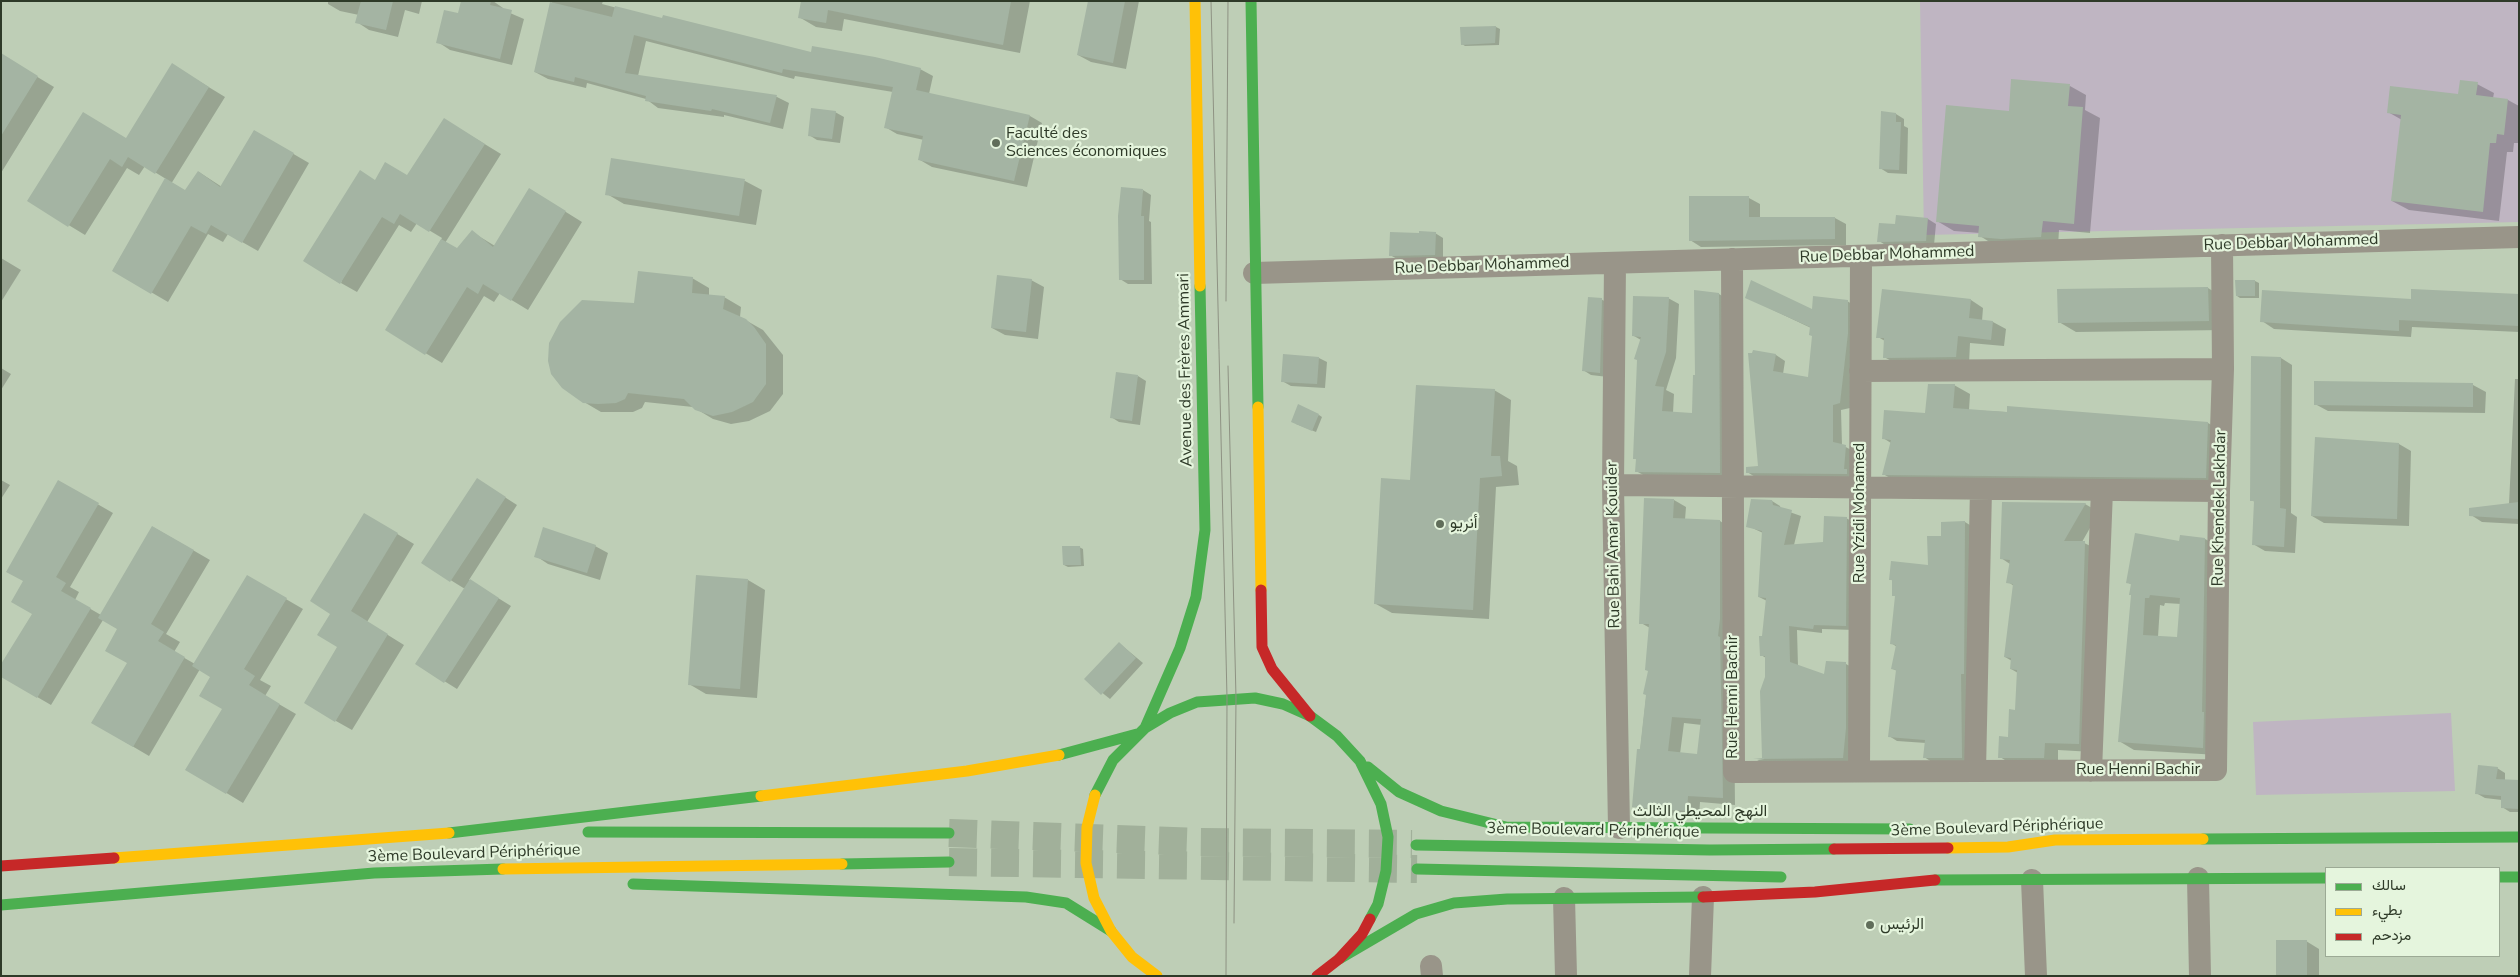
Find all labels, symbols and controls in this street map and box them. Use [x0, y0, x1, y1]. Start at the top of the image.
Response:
place label: Faculté des Sciences économiques [1006, 124, 1167, 162]
marker: Faculté des Sciences économiques [990, 137, 1002, 149]
street label: Rue Debbar Mohammed [2203, 230, 2379, 256]
street label: Rue Debbar Mohammed [1799, 242, 1975, 268]
street label: Rue Debbar Mohammed [1394, 253, 1570, 279]
street label: Avenue des Frères Ammari [1175, 273, 1197, 467]
street label: Rue Khendek Lakhdar [2209, 429, 2231, 587]
street label: Rue Yzidi Mohamed [1850, 443, 1870, 583]
street label: Rue Bahi Amar Kouider [1603, 461, 1625, 629]
place label: أنريو [1450, 514, 1477, 534]
marker: أنريو [1434, 518, 1446, 530]
street label: Rue Henni Bachir [1723, 635, 1743, 759]
street label: Rue Henni Bachir [2076, 760, 2200, 780]
street label: النهج المحيطي الثالث [1633, 802, 1767, 822]
street label: 3ème Boulevard Périphérique [1890, 815, 2104, 841]
street label: 3ème Boulevard Périphérique [1486, 820, 1700, 842]
street label: 3ème Boulevard Périphérique [367, 841, 581, 867]
legend [2325, 867, 2500, 957]
text: سالك [2372, 875, 2406, 895]
text: بطيء [2372, 900, 2402, 920]
place label: الرئيس [1880, 915, 1924, 935]
marker: الرئيس [1864, 919, 1876, 931]
text: مزدحم [2372, 925, 2411, 945]

